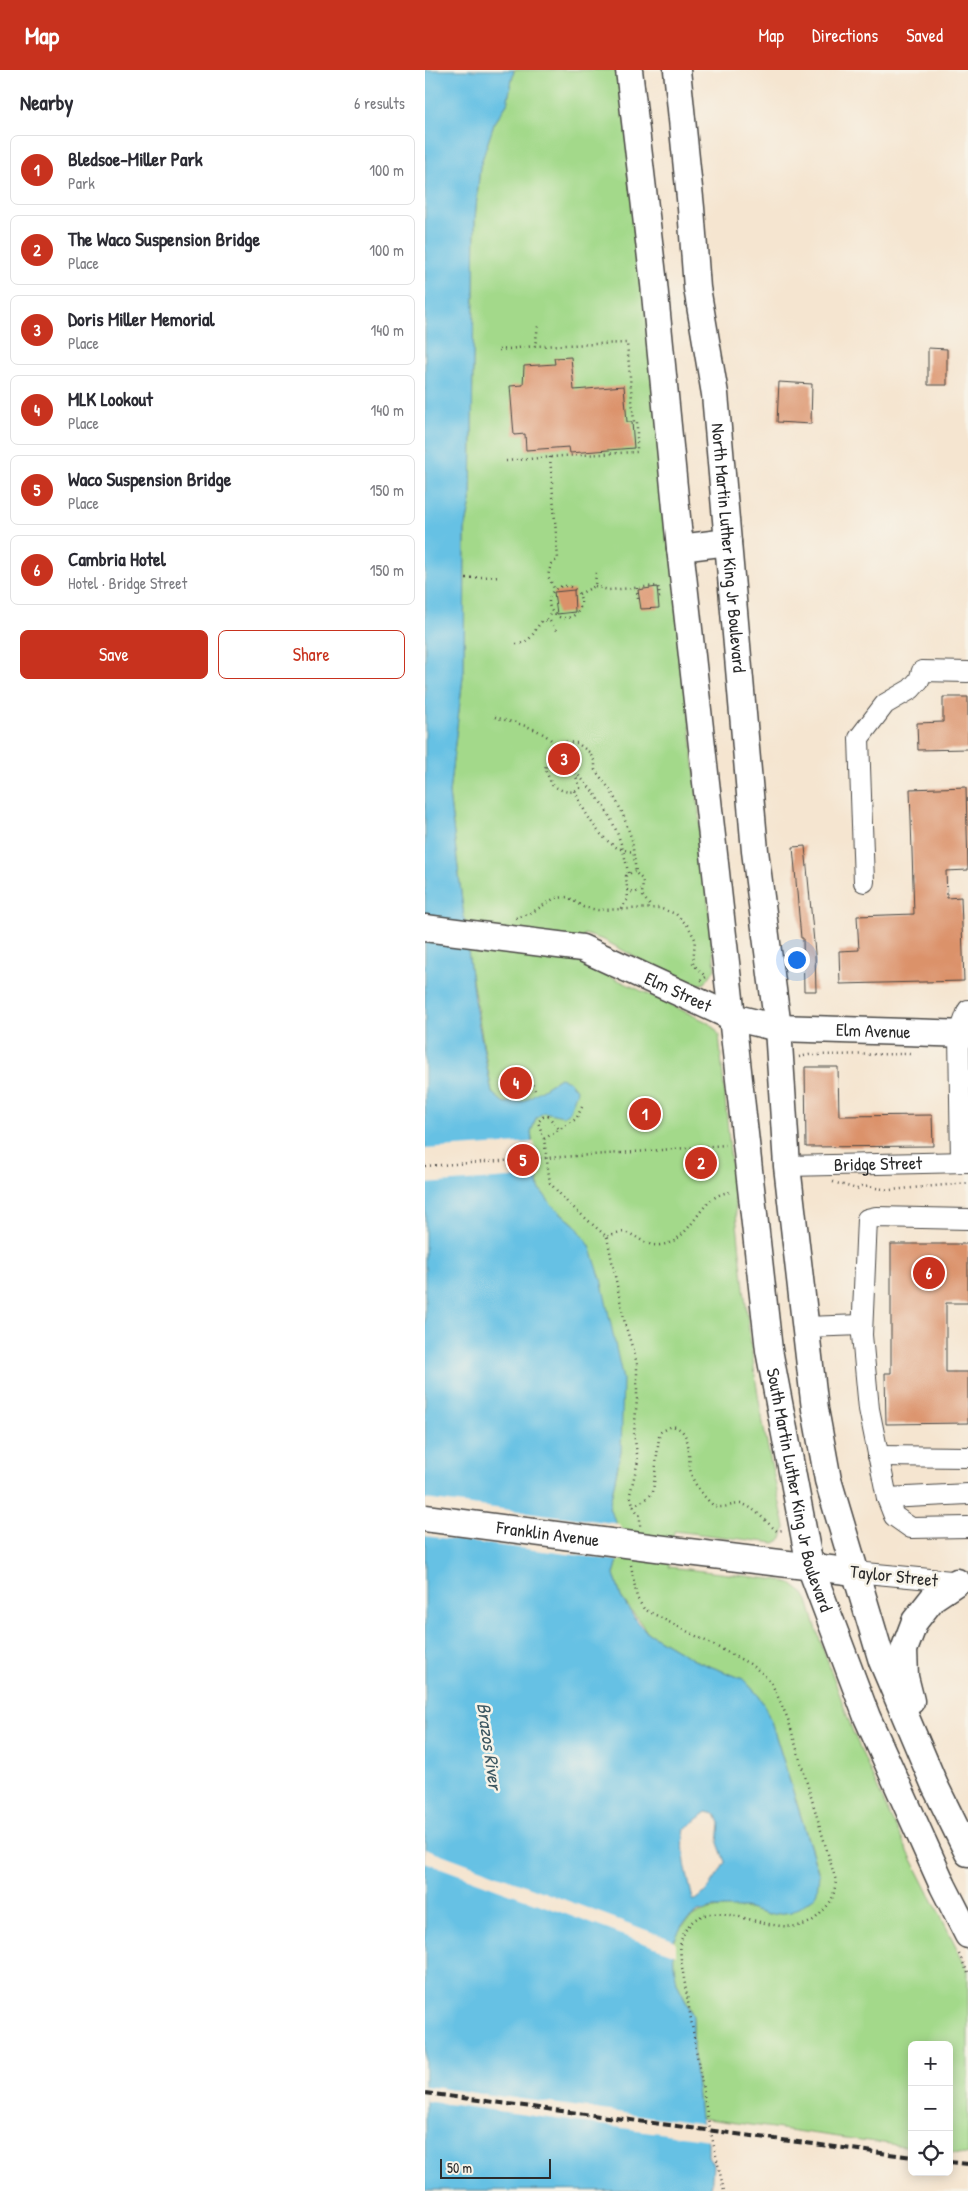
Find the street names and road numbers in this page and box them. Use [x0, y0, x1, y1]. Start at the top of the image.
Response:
street label: North Martin Luther King Jr Boulevard [706, 422, 752, 674]
street label: Elm Street [641, 966, 717, 1018]
street label: Elm Avenue [835, 1017, 911, 1044]
street label: Bridge Street [833, 1150, 923, 1177]
street label: South Martin Luther King Jr Boulevard [761, 1366, 839, 1615]
street label: Franklin Avenue [494, 1514, 601, 1552]
street label: Taylor Street [849, 1558, 940, 1593]

